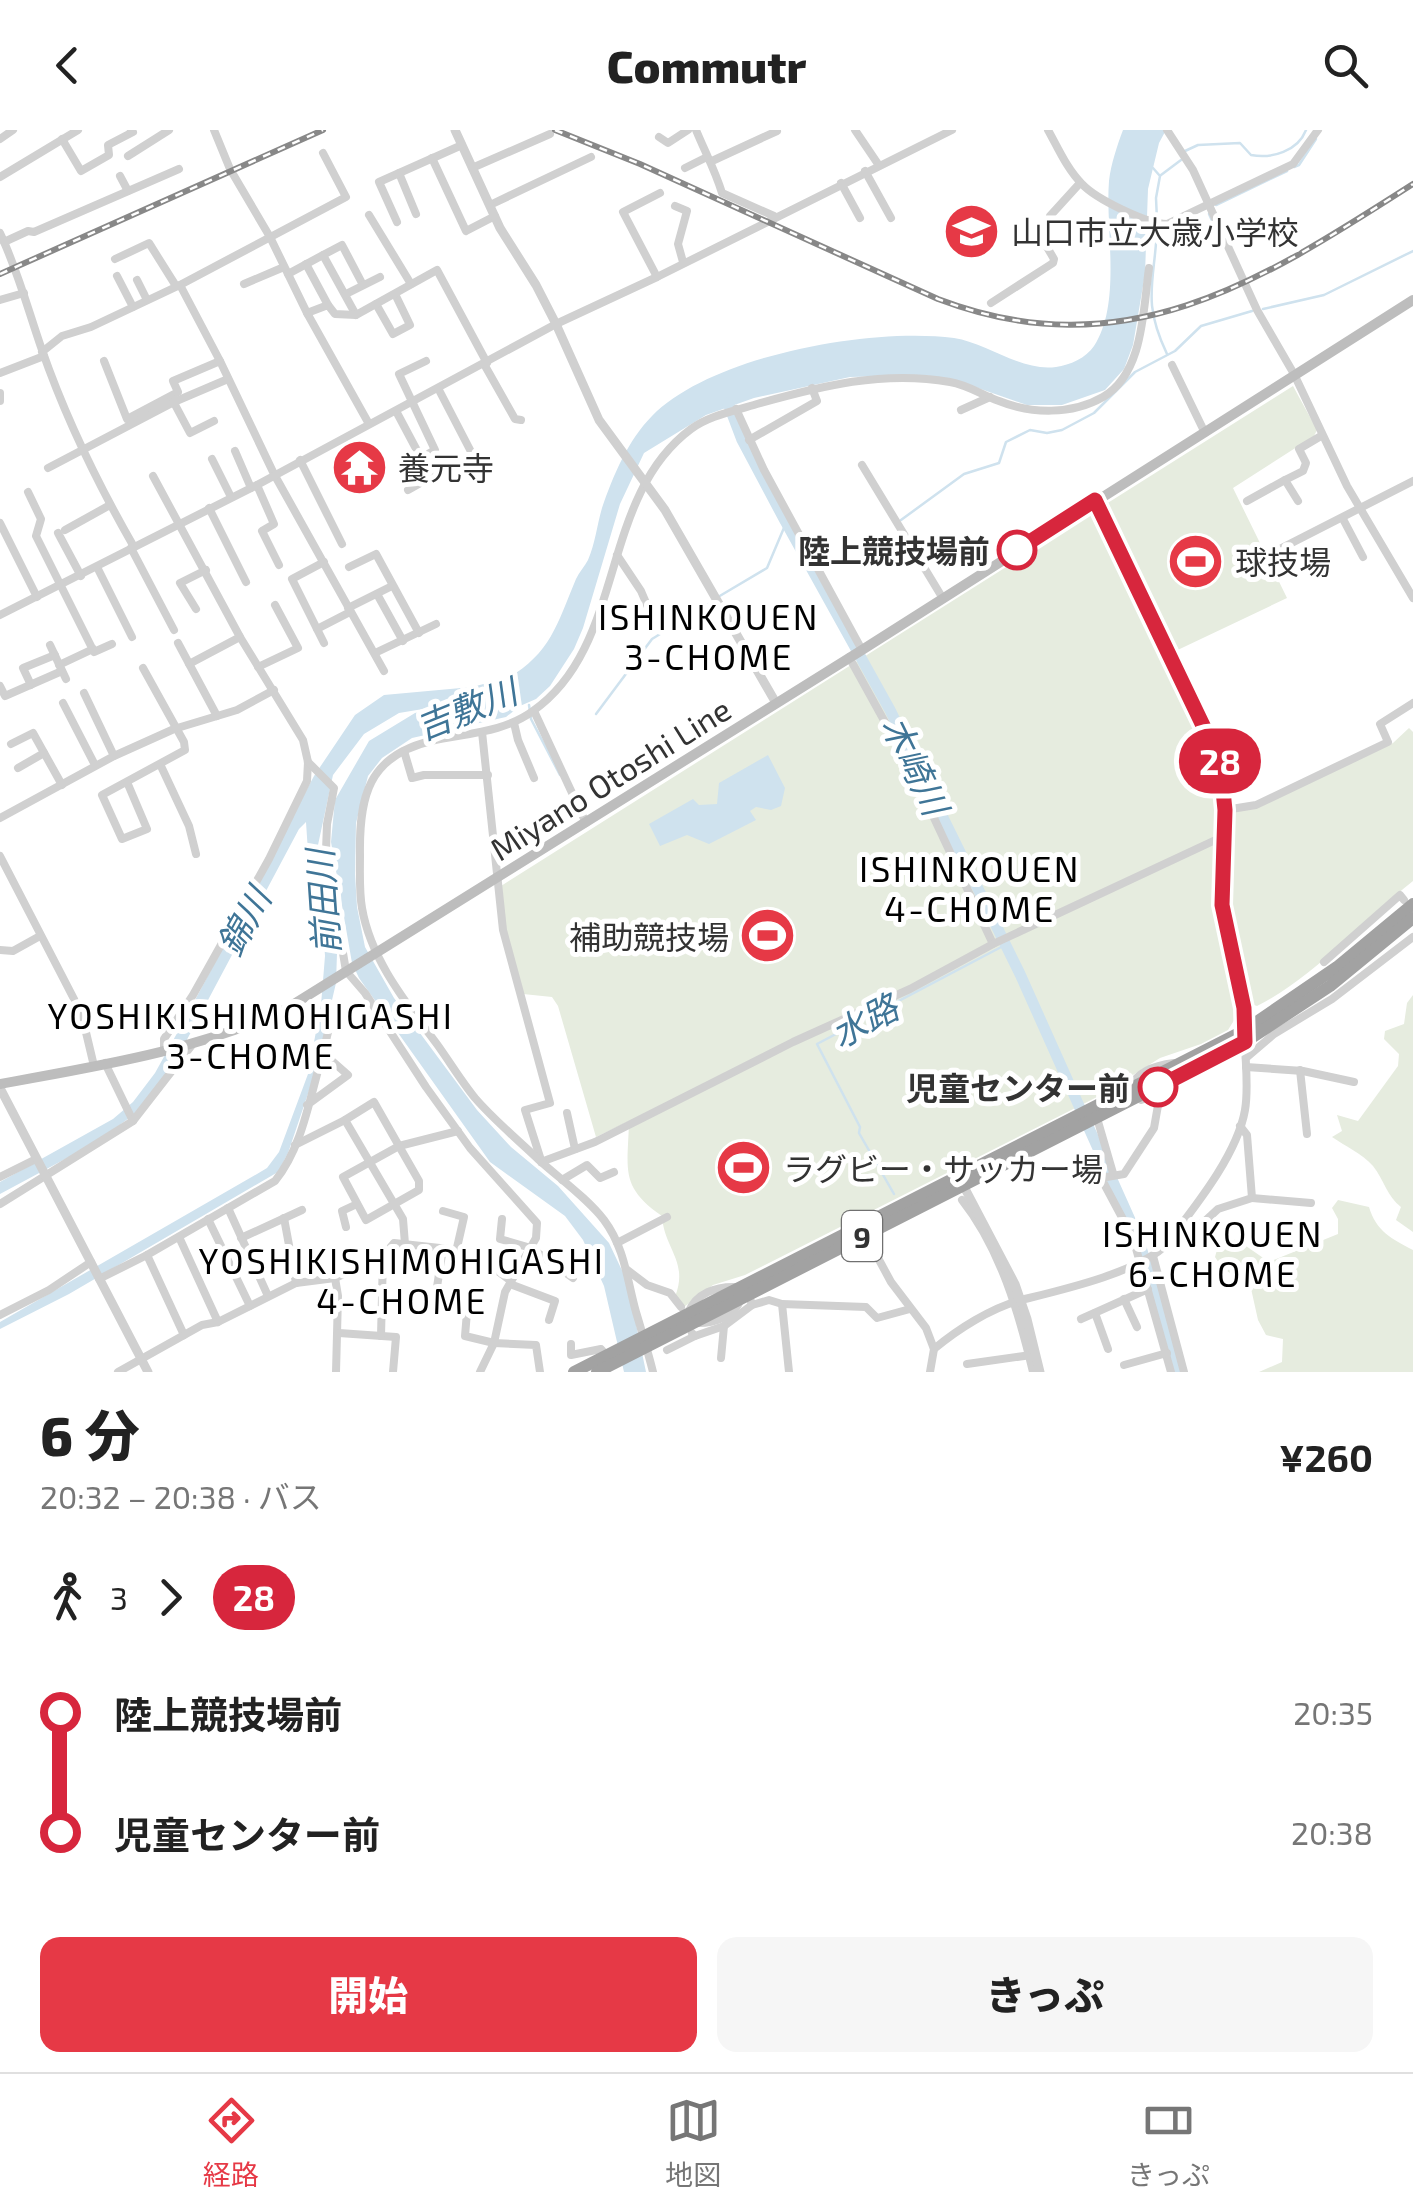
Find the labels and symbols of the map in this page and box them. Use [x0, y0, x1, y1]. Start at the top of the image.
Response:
school or university icon: 山口市立大歳小学校 [942, 201, 1002, 261]
place label: 山口市立大歳小学校 [1011, 212, 1299, 250]
temple icon: 養元寺 [329, 437, 389, 497]
place label: 養元寺 [398, 448, 494, 486]
place label: 陸上競技場前 [798, 531, 990, 569]
marker: 陸上競技場前 [998, 531, 1036, 569]
sports icon: 球技場 [1166, 531, 1226, 591]
place label: 球技場 [1235, 542, 1331, 580]
district label: ISHINKOUEN 3-CHOME [598, 595, 820, 677]
water label: 吉敷川 [409, 667, 526, 747]
street label: Miyano Otoshi Line [483, 689, 737, 867]
water label: 木崎川 [874, 709, 960, 825]
line badge: 28 [1175, 728, 1265, 794]
water label: 前田川 [297, 844, 347, 956]
district label: ISHINKOUEN 4-CHOME [859, 847, 1081, 929]
water label: 錦川 [208, 877, 280, 962]
sports icon: 補助競技場 [738, 906, 798, 966]
place label: 補助競技場 [569, 917, 729, 955]
water label: 水路 [823, 984, 907, 1055]
district label: YOSHIKISHIMOHIGASHI 3-CHOME [47, 994, 455, 1076]
place label: 児童センター前 [906, 1068, 1130, 1106]
marker: 児童センター前 [1139, 1068, 1177, 1106]
sports icon: ラグビー・サッカー場 [714, 1138, 774, 1198]
place label: ラグビー・サッカー場 [783, 1149, 1103, 1187]
road number: 9 [842, 1211, 882, 1261]
district label: ISHINKOUEN 6-CHOME [1102, 1212, 1324, 1294]
district label: YOSHIKISHIMOHIGASHI 4-CHOME [198, 1239, 606, 1321]

